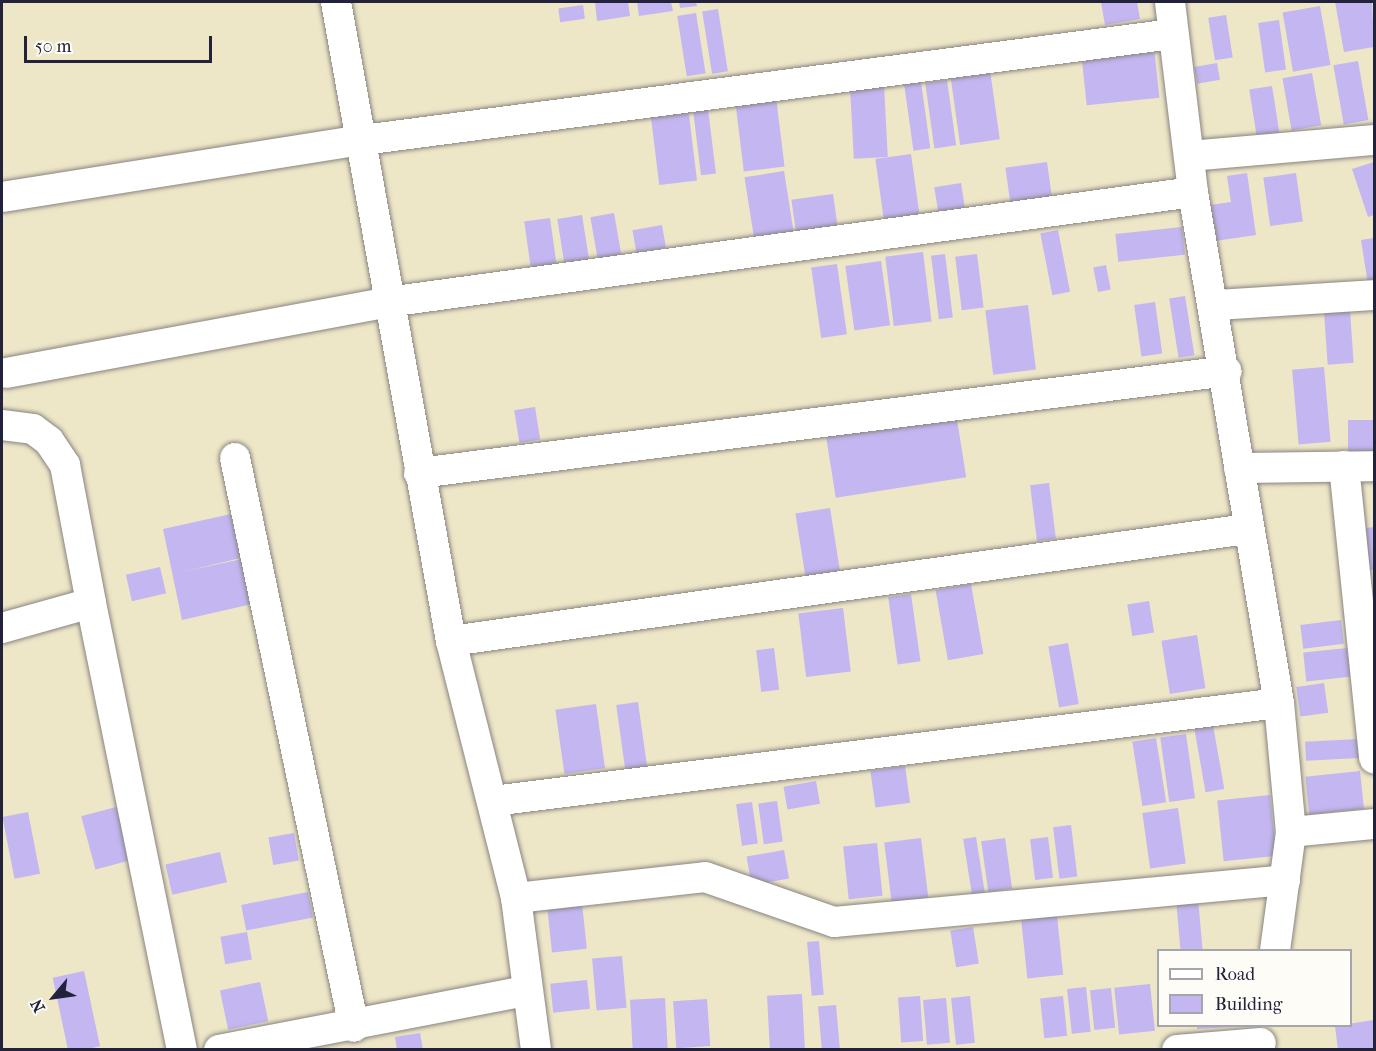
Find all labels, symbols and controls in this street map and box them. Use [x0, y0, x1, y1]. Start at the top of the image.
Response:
scale bar [27, 24, 214, 62]
text: 50 m [35, 36, 71, 57]
legend [1157, 949, 1352, 1027]
text: Road [1215, 964, 1255, 985]
north arrow [24, 967, 84, 1027]
text: Building [1215, 994, 1282, 1015]
text: N [27, 996, 49, 1016]

